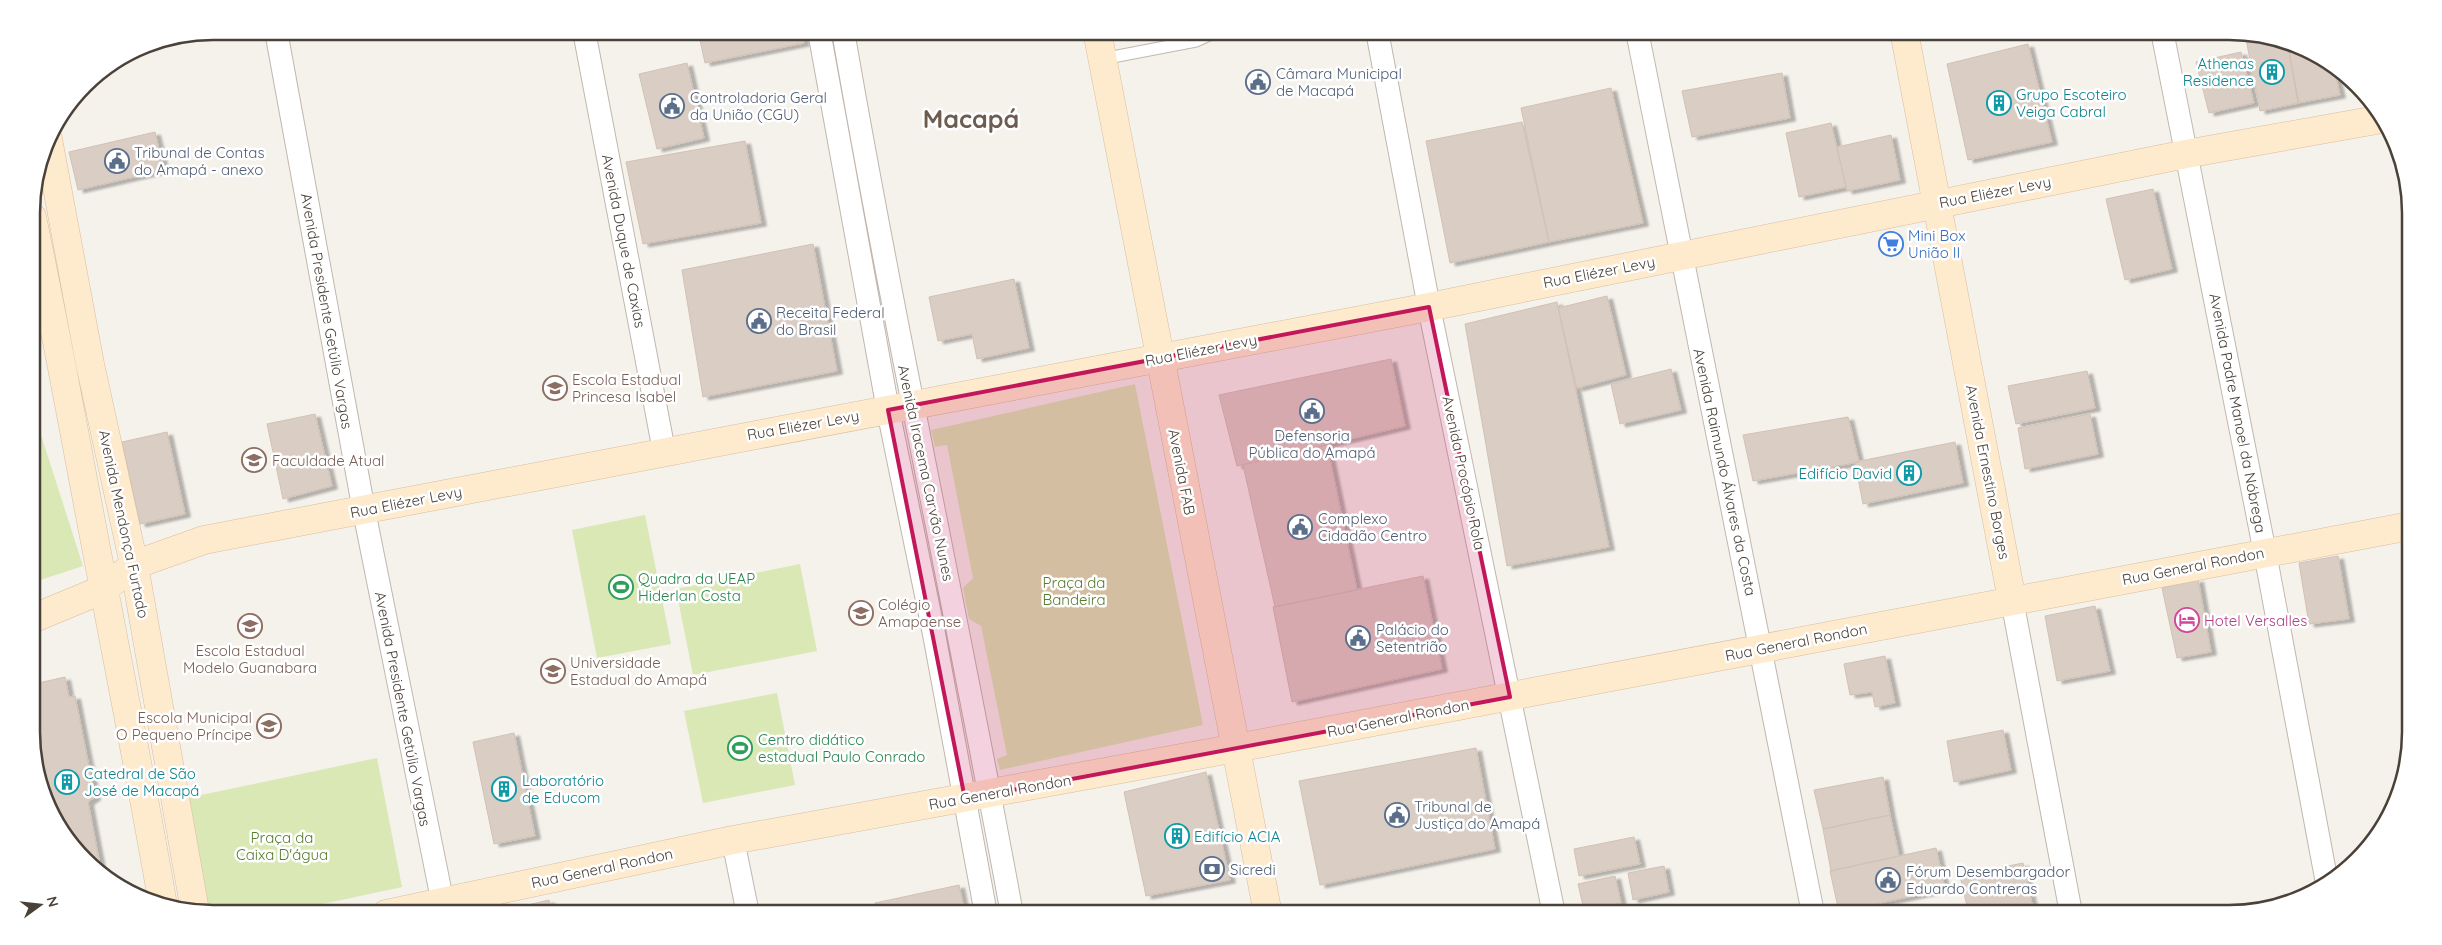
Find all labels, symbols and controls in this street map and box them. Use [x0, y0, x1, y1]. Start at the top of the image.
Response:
place label: Athenas Residence [2183, 54, 2254, 90]
building icon: Athenas Residence [2259, 59, 2285, 85]
place label: Câmara Municipal de Macapá [1276, 64, 1402, 100]
public building icon: Câmara Municipal de Macapá [1245, 69, 1271, 95]
place label: Grupo Escoteiro Veiga Cabral [2016, 85, 2127, 121]
place label: Controladoria Geral da União (CGU) [690, 88, 827, 124]
building icon: Grupo Escoteiro Veiga Cabral [1986, 90, 2012, 116]
public building icon: Controladoria Geral da União (CGU) [659, 93, 685, 119]
district label: Macapá [923, 103, 1019, 134]
place label: Tribunal de Contas do Amapá - anexo [134, 143, 264, 179]
public building icon: Tribunal de Contas do Amapá - anexo [104, 148, 130, 174]
street label: Avenida Duque de Caxias [598, 153, 650, 329]
street label: Rua Eliézer Levy [1937, 172, 2053, 212]
street label: Avenida Presidente Getúlio Vargas [297, 192, 357, 430]
place label: Mini Box União II [1908, 226, 1966, 262]
supermarket icon: Mini Box União II [1878, 231, 1904, 257]
street label: Rua Eliézer Levy [1541, 252, 1657, 292]
street label: Avenida Padre Manoel da Nóbrega [2205, 292, 2271, 534]
place label: Receita Federal do Brasil [776, 303, 885, 339]
public building icon: Receita Federal do Brasil [746, 308, 772, 334]
street label: Rua Eliézer Levy [1143, 330, 1259, 370]
street label: Avenida Raimundo Álvares da Costa [1689, 347, 1761, 597]
street label: Avenida Iracema Carvão Nunes [894, 363, 958, 583]
place label: Escola Estadual Princesa Isabel [572, 370, 681, 406]
school or university icon: Escola Estadual Princesa Isabel [542, 375, 568, 401]
street label: Avenida Ernestino Borges [1962, 383, 2014, 561]
street label: Avenida Procópio Rola [1438, 394, 1490, 552]
public building icon: Defensoria Pública do Amapá [1299, 398, 1325, 424]
street label: Rua Eliézer Levy [745, 406, 861, 444]
place label: Defensoria Pública do Amapá [1248, 426, 1376, 462]
street label: Avenida FAB [1164, 427, 1200, 517]
street label: Avenida Mendonça Furtado [95, 428, 153, 620]
school or university icon: Faculdade Atual [241, 447, 267, 473]
place label: Faculdade Atual [272, 451, 385, 470]
building icon: Edifício David [1896, 460, 1922, 486]
place label: Edifício David [1799, 464, 1892, 483]
street label: Rua Eliézer Levy [348, 482, 464, 522]
place label: Complexo Cidadão Centro [1318, 509, 1427, 545]
public building icon: Complexo Cidadão Centro [1287, 514, 1313, 540]
street label: Rua General Rondon [2120, 543, 2266, 589]
place label: Quadra da UEAP Hiderlan Costa [638, 569, 755, 605]
park label: Praça da Bandeira [1043, 573, 1106, 609]
sports icon: Quadra da UEAP Hiderlan Costa [608, 574, 634, 600]
street label: Avenida Presidente Getúlio Vargas [371, 590, 435, 828]
place label: Colégio Amapaense [878, 595, 961, 631]
school or university icon: Colégio Amapaense [848, 600, 874, 626]
hotel icon: Hotel Versalles [2174, 607, 2200, 633]
place label: Hotel Versalles [2204, 611, 2307, 630]
school or university icon: Escola Estadual Modelo Guanabara [237, 613, 263, 639]
street label: Rua General Rondon [1723, 619, 1869, 665]
place label: Palácio do Setentrião [1376, 620, 1449, 656]
public building icon: Palácio do Setentrião [1345, 625, 1371, 651]
place label: Escola Estadual Modelo Guanabara [183, 641, 317, 677]
place label: Universidade Estadual do Amapá [570, 653, 707, 689]
school or university icon: Universidade Estadual do Amapá [540, 658, 566, 684]
street label: Rua General Rondon [1325, 695, 1471, 741]
place label: Escola Municipal O Pequeno Príncipe [116, 708, 252, 744]
school or university icon: Escola Municipal O Pequeno Príncipe [256, 713, 282, 739]
place label: Centro didático estadual Paulo Conrado [758, 730, 925, 766]
sports icon: Centro didático estadual Paulo Conrado [727, 735, 753, 761]
place label: Catedral de São José de Macapá [84, 764, 199, 800]
building icon: Catedral de São José de Macapá [54, 769, 80, 795]
street label: Rua General Rondon [927, 770, 1073, 814]
place label: Laboratório de Educom [522, 771, 604, 807]
building icon: Laboratório de Educom [491, 776, 517, 802]
place label: Tribunal de Justiça do Amapá [1414, 797, 1540, 833]
public building icon: Tribunal de Justiça do Amapá [1384, 802, 1410, 828]
building icon: Edifício ACIA [1164, 823, 1190, 849]
place label: Edifício ACIA [1194, 827, 1281, 846]
park label: Praça da Caixa D'água [236, 828, 328, 864]
street label: Rua General Rondon [529, 844, 675, 892]
bank icon: Sicredi [1199, 856, 1225, 882]
place label: Sicredi [1230, 860, 1276, 879]
place label: Fórum Desembargador Eduardo Contreras [1906, 862, 2070, 898]
public building icon: Fórum Desembargador Eduardo Contreras [1875, 867, 1901, 893]
north arrow [15, 880, 65, 930]
text: N [43, 894, 63, 909]

